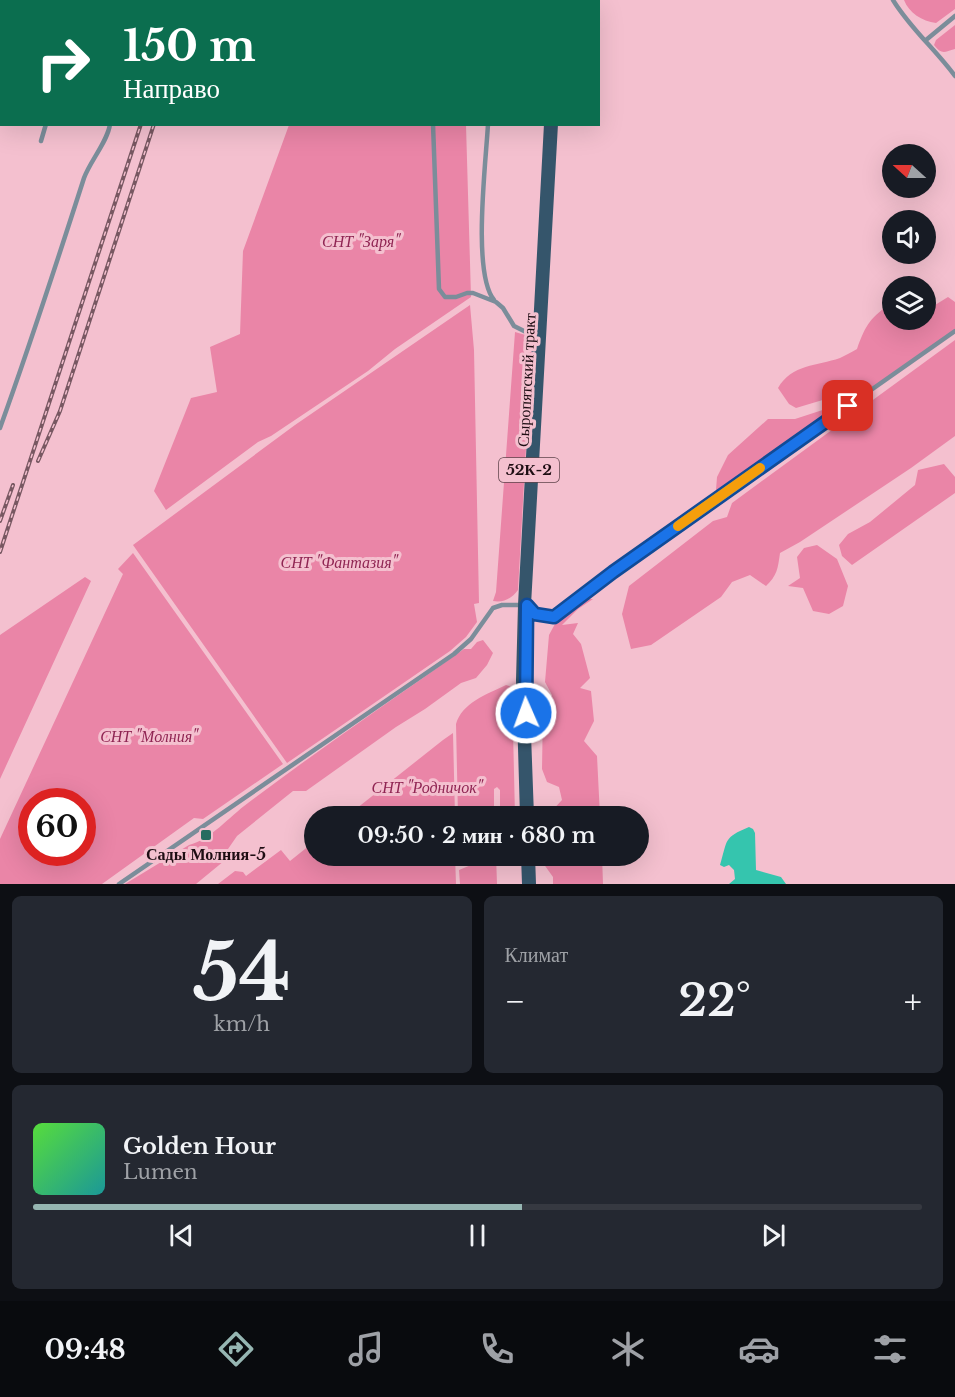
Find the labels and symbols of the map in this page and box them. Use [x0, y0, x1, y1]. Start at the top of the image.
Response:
north arrow [882, 144, 936, 198]
park label: СНТ "Заря" [322, 231, 401, 251]
street label: Сыропятский тракт [513, 313, 539, 447]
pin [822, 380, 873, 431]
road number: 52К-2 [499, 458, 559, 482]
park label: СНТ "Фантазия" [281, 552, 399, 572]
position arrow [494, 681, 558, 745]
park label: СНТ "Молния" [100, 726, 199, 746]
park label: СНТ "Родничок" [372, 777, 484, 797]
speed limit sign: 60 [18, 788, 96, 866]
marker: Сады Молния-5 [199, 828, 213, 842]
place label: Сады Молния-5 [146, 844, 266, 864]

